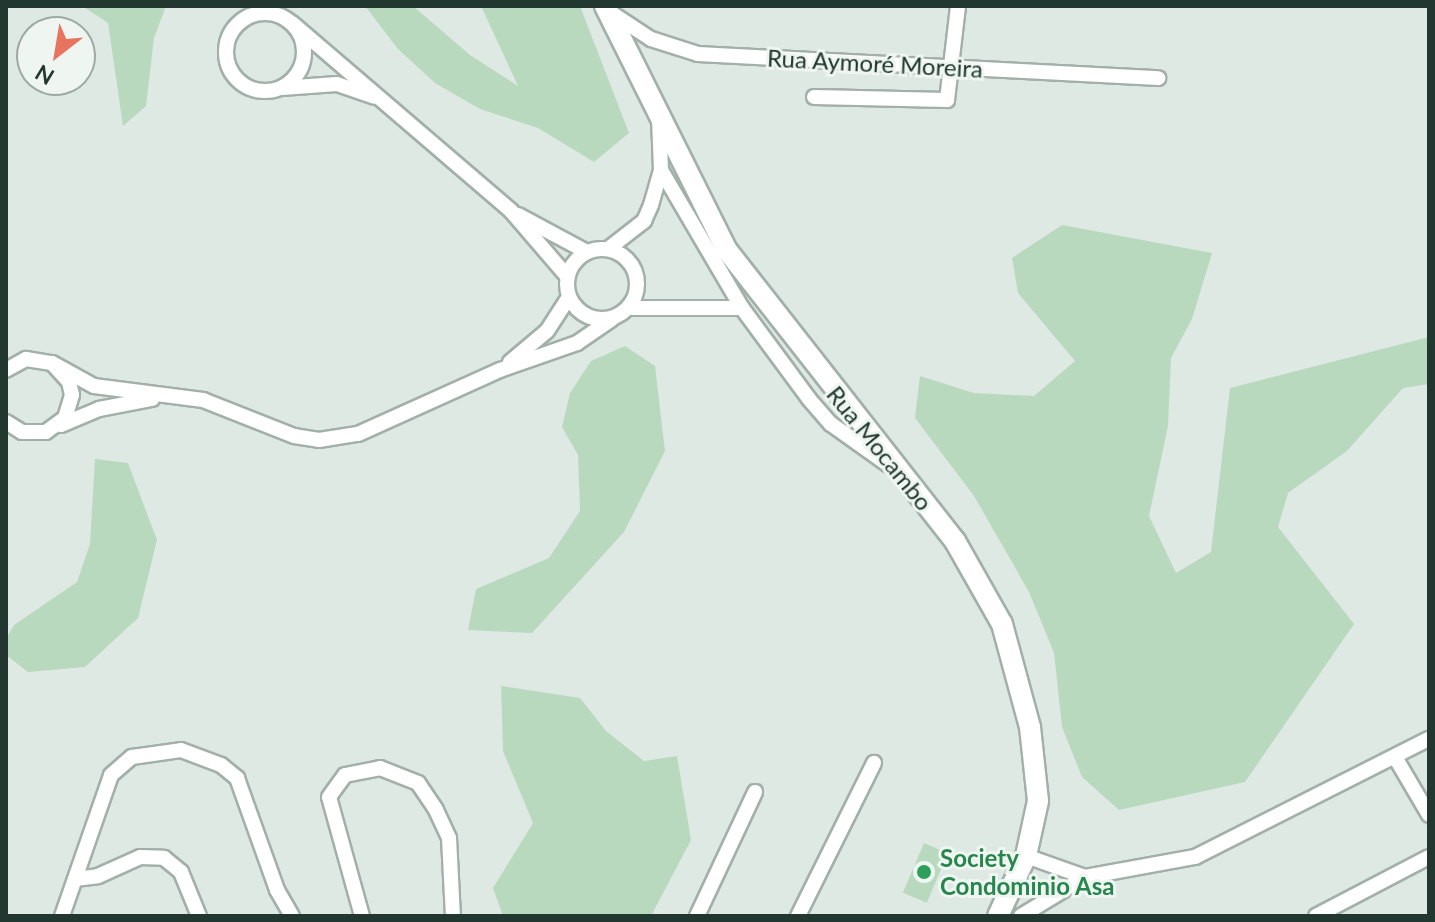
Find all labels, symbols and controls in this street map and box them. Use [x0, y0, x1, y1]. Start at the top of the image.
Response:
north arrow [16, 16, 96, 96]
street label: Rua Aymoré Moreira [766, 43, 984, 83]
text: N [30, 59, 59, 91]
street label: Rua Mocambo [821, 380, 939, 516]
place label: Society Condominio Asa [940, 844, 1115, 900]
marker: Society Condominio Asa [915, 863, 933, 881]

